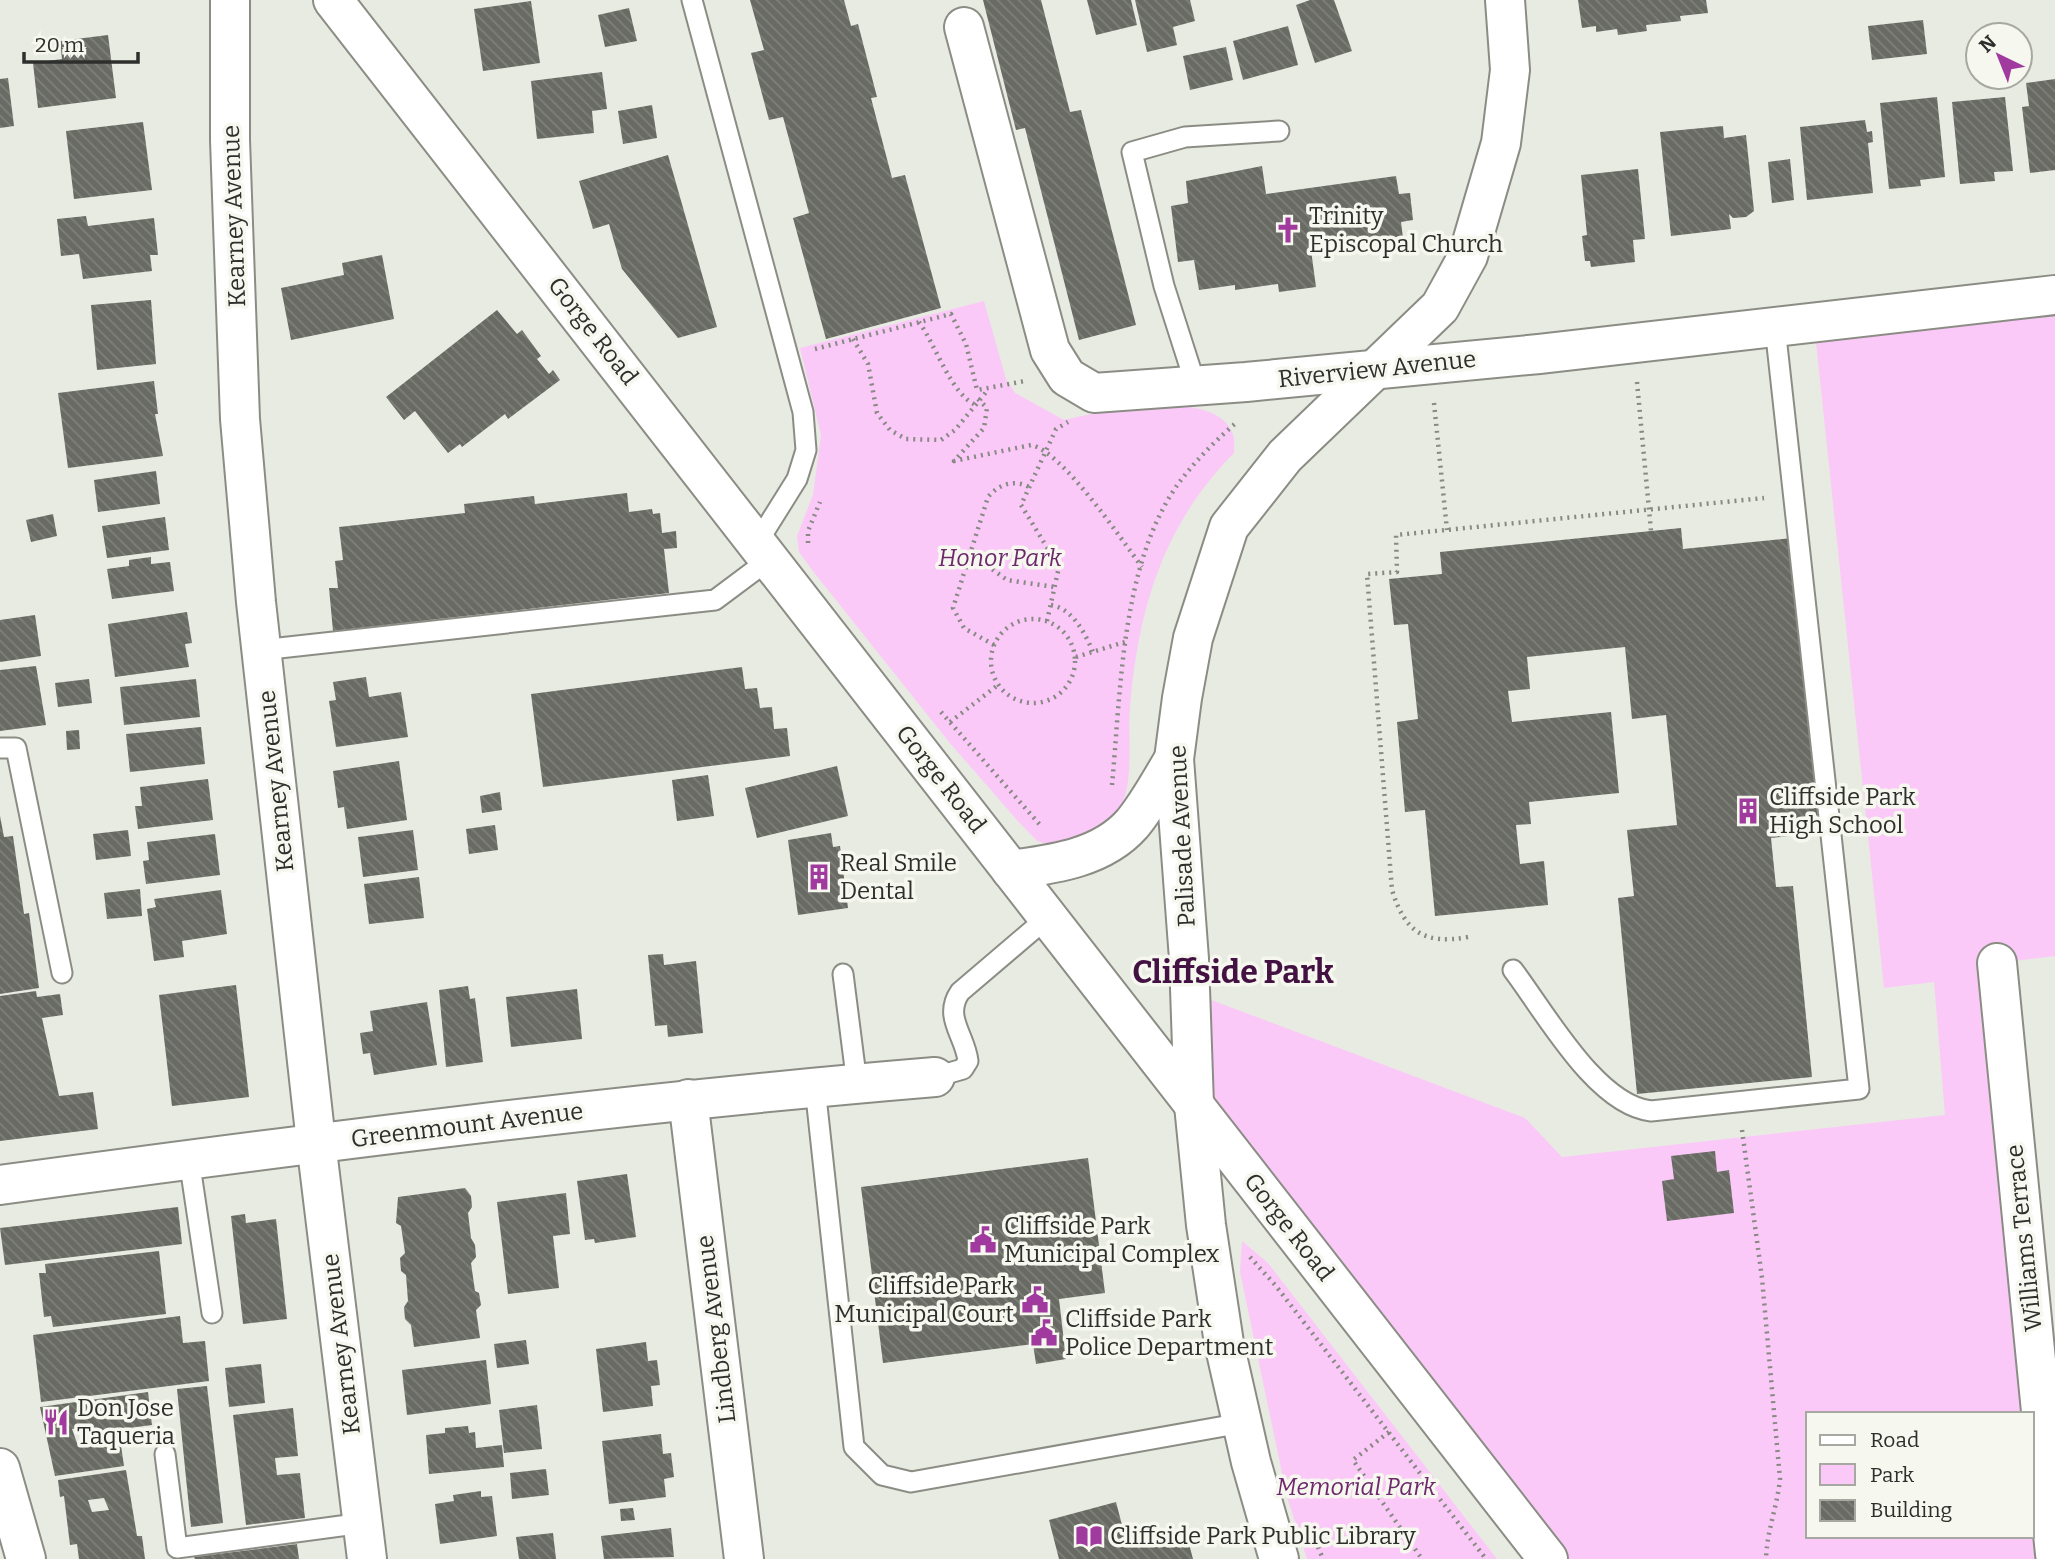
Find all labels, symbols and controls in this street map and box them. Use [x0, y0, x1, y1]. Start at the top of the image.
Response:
scale bar [24, 21, 138, 65]
north arrow [1964, 21, 2034, 91]
text: N [1975, 30, 2001, 57]
text: 20 m [35, 32, 84, 58]
street label: Kearney Avenue [217, 124, 251, 308]
place label: Trinity Episcopal Church [1309, 202, 1503, 258]
church icon: Trinity Episcopal Church [1273, 215, 1303, 245]
street label: Gorge Road [542, 272, 644, 390]
street label: Riverview Avenue [1277, 345, 1477, 393]
park label: Honor Park [938, 544, 1063, 572]
street label: Kearney Avenue [253, 689, 299, 873]
street label: Gorge Road [890, 720, 992, 838]
street label: Palisade Avenue [1163, 744, 1201, 928]
place label: Cliffside Park High School [1769, 783, 1916, 839]
building icon: Cliffside Park High School [1733, 796, 1763, 826]
place label: Real Smile Dental [840, 849, 957, 905]
building icon: Real Smile Dental [804, 862, 834, 892]
district label: Cliffside Park [1132, 953, 1334, 991]
street label: Greenmount Avenue [349, 1097, 585, 1153]
street label: Williams Terrace [2000, 1143, 2048, 1333]
street label: Gorge Road [1238, 1168, 1340, 1286]
place label: Cliffside Park Municipal Complex [1004, 1212, 1219, 1268]
public building icon: Cliffside Park Municipal Complex [968, 1225, 998, 1255]
street label: Lindberg Avenue [691, 1233, 741, 1425]
street label: Kearney Avenue [316, 1252, 366, 1436]
place label: Cliffside Park Municipal Court [834, 1272, 1014, 1328]
public building icon: Cliffside Park Municipal Court [1020, 1285, 1050, 1315]
place label: Cliffside Park Police Department [1065, 1305, 1274, 1361]
public building icon: Cliffside Park Police Department [1029, 1318, 1059, 1348]
place label: Don Jose Taqueria [77, 1394, 175, 1450]
restaurant icon: Don Jose Taqueria [41, 1407, 71, 1437]
legend [1806, 1412, 2034, 1538]
text: Road [1870, 1427, 1919, 1453]
text: Park [1870, 1462, 1914, 1488]
park label: Memorial Park [1276, 1473, 1437, 1501]
text: Building [1870, 1497, 1953, 1523]
library icon: Cliffside Park Public Library [1074, 1521, 1104, 1551]
place label: Cliffside Park Public Library [1110, 1522, 1416, 1550]

